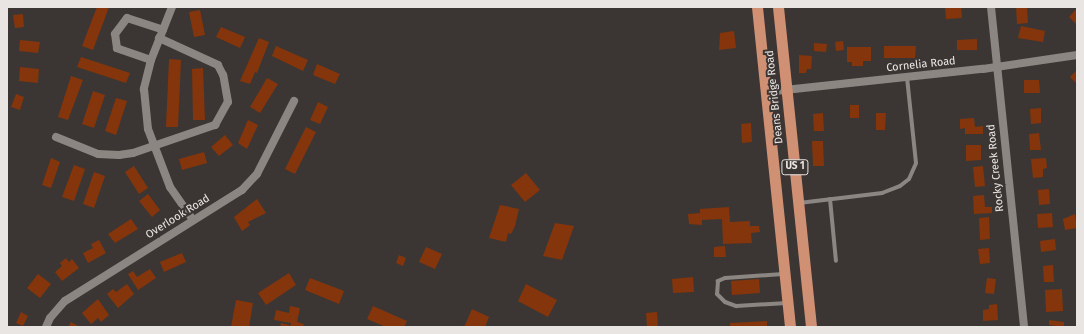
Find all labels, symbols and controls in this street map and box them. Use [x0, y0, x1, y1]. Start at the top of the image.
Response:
street label: Deans Bridge Road [764, 50, 786, 144]
street label: Cornelia Road [886, 55, 956, 75]
street label: Rocky Creek Road [985, 124, 1007, 212]
road number: US 1 [781, 159, 809, 175]
street label: Overlook Road [143, 192, 213, 242]

